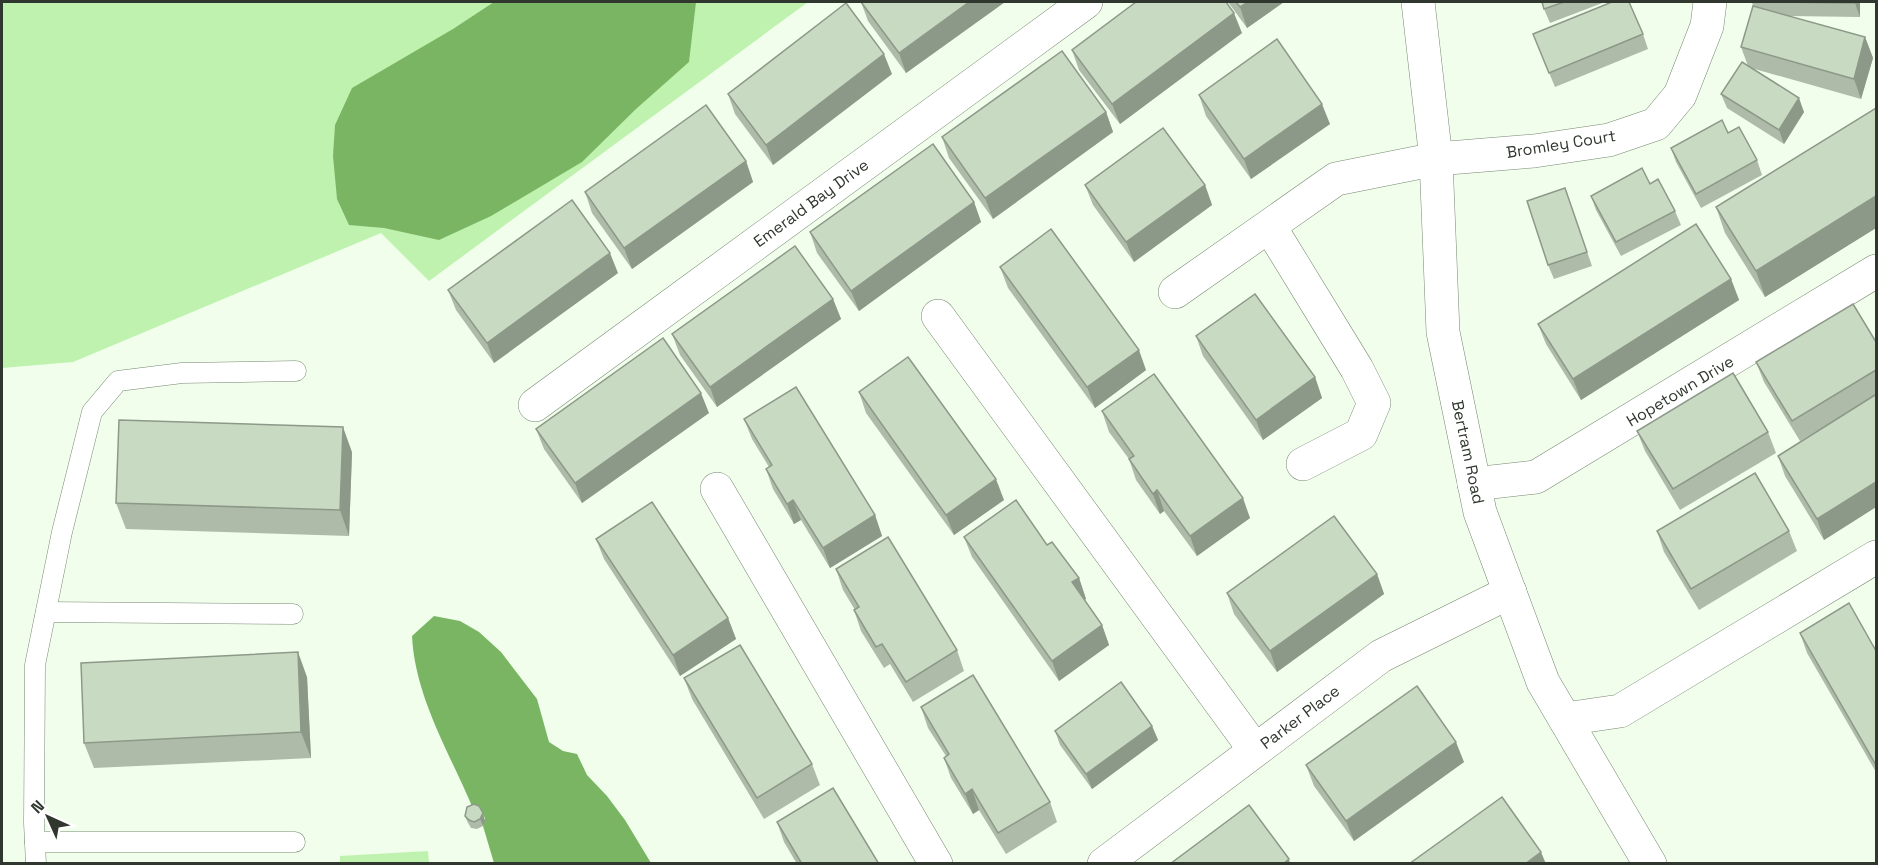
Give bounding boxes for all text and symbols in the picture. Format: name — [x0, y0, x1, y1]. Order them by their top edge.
street label: Bromley Court — [1505, 125, 1617, 163]
street label: Emerald Bay Drive — [749, 154, 873, 252]
street label: Hopetown Drive — [1622, 351, 1738, 431]
street label: Bertram Road — [1447, 398, 1489, 506]
street label: Parker Place — [1256, 680, 1344, 754]
north arrow — [18, 787, 78, 847]
text: N — [27, 796, 49, 818]

